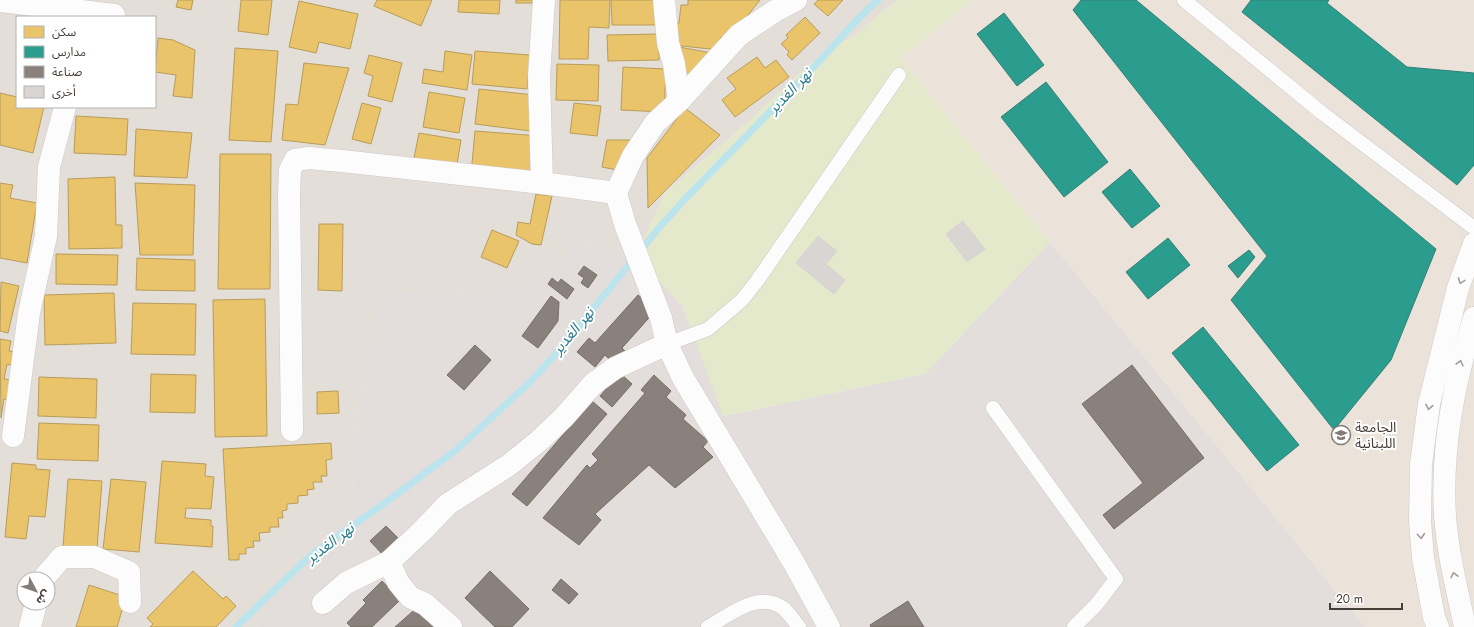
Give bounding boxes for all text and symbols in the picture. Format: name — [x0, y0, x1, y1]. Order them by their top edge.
legend — [16, 16, 156, 108]
text: سكن — [52, 23, 76, 41]
text: مدارس — [52, 43, 86, 61]
water label: نهر الغدير — [762, 62, 818, 119]
text: صناعة — [52, 63, 82, 81]
text: أخرى — [52, 83, 76, 101]
one-way arrow — [1457, 277, 1465, 284]
water label: نهر الغدير — [546, 301, 600, 360]
one-way arrow — [1456, 360, 1464, 366]
one-way arrow — [1425, 404, 1434, 410]
place label: الجامعة اللبنانية — [1355, 417, 1396, 453]
school or university icon: الجامعة اللبنانية — [1330, 424, 1352, 446]
water label: نهر الغدير — [300, 516, 360, 569]
one-way arrow — [1417, 533, 1426, 539]
north arrow — [16, 571, 56, 611]
one-way arrow — [1450, 572, 1458, 578]
scale bar — [1330, 585, 1402, 611]
text: ش — [33, 587, 55, 608]
text: 20 m — [1336, 590, 1363, 608]

